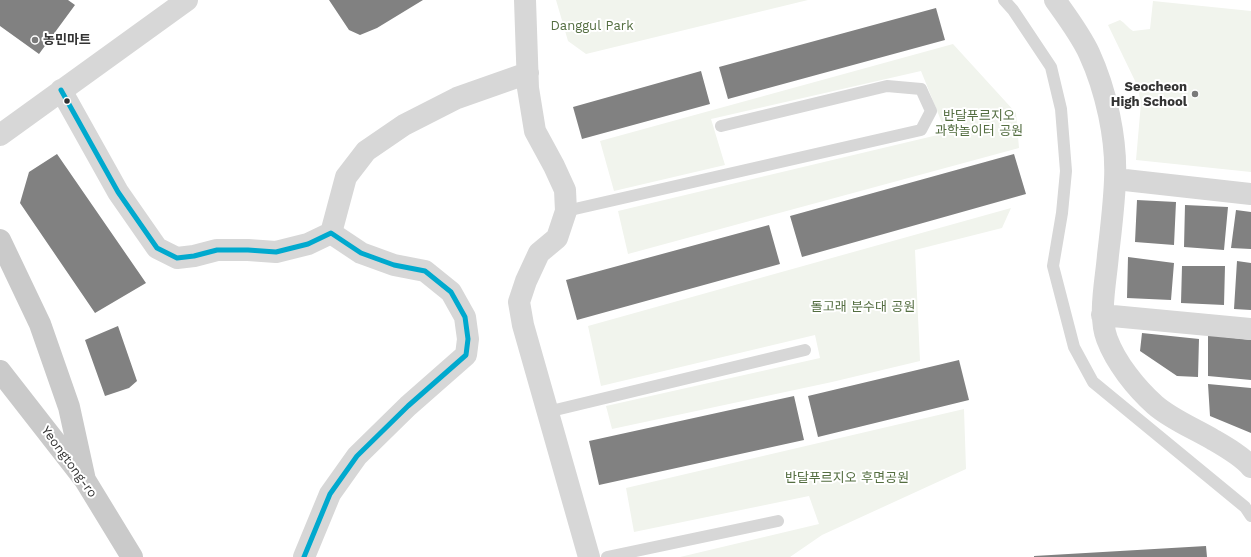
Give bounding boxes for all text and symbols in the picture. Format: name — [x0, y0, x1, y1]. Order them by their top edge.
park label: Danggul Park — [550, 18, 634, 34]
place label: 농민마트 — [43, 32, 91, 48]
marker: 농민마트 — [30, 35, 40, 45]
place label: Seocheon High School — [1111, 79, 1187, 110]
marker: Seocheon High School — [1190, 89, 1200, 99]
unlabelled marker — [62, 96, 72, 106]
park label: 반달푸르지오 과학놀이터 공원 — [935, 108, 1023, 139]
park label: 돌고래 분수대 공원 — [811, 299, 915, 315]
street label: Yeongtong-ro — [38, 423, 100, 501]
park label: 반달푸르지오 후면공원 — [785, 470, 909, 486]

